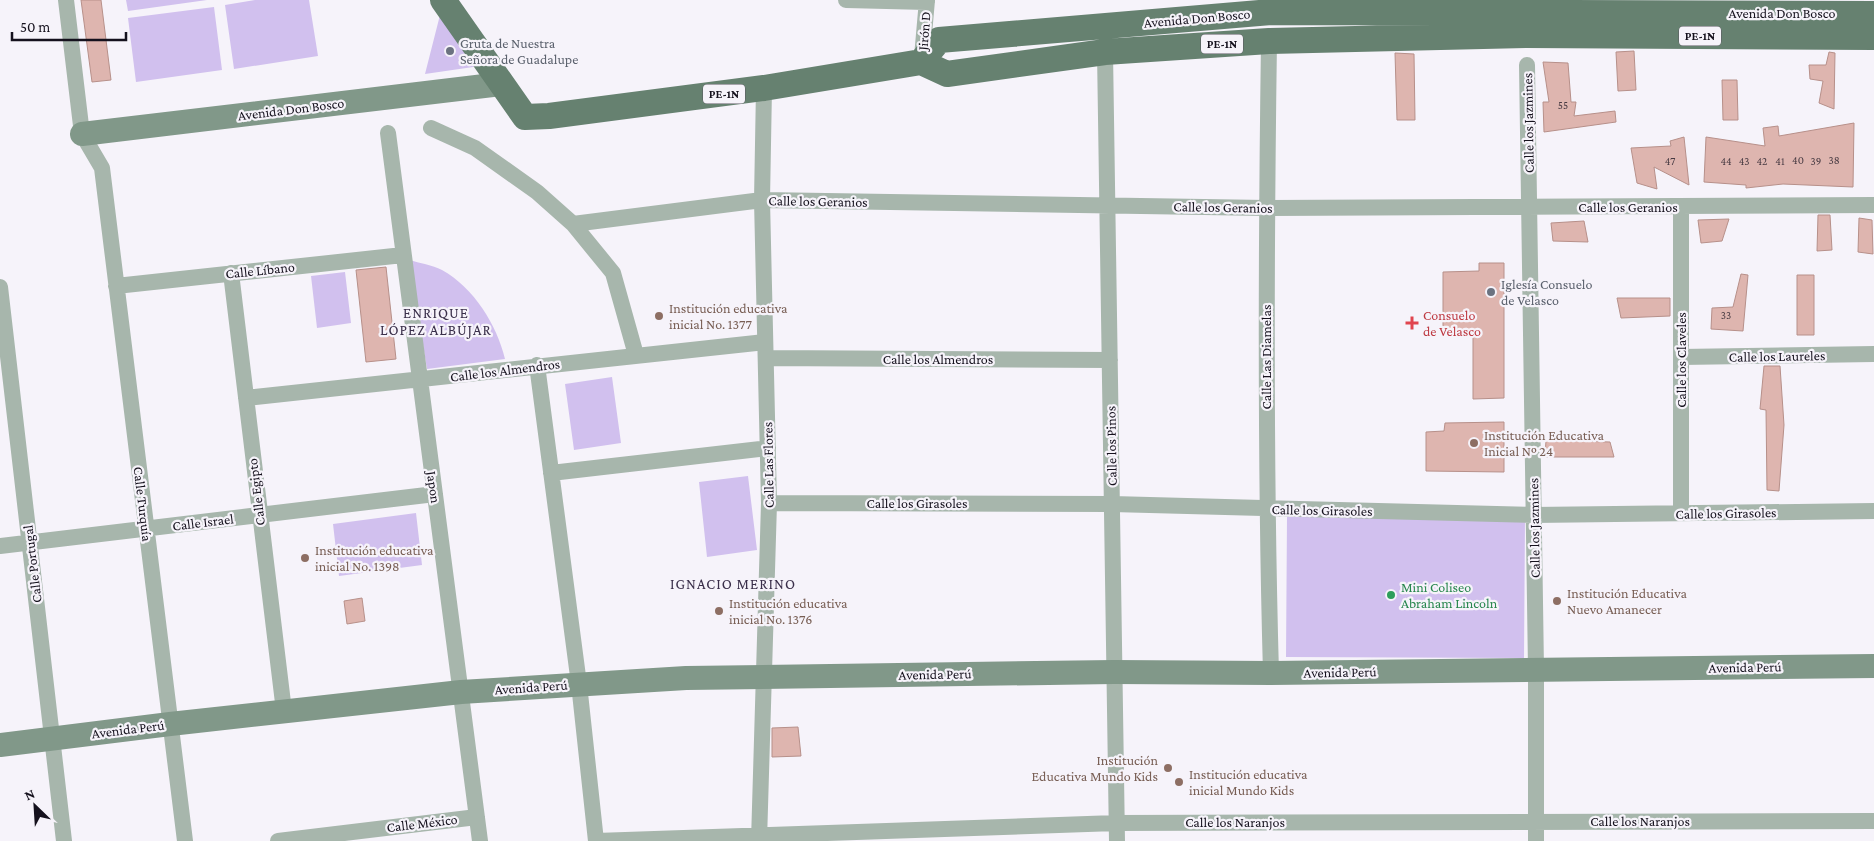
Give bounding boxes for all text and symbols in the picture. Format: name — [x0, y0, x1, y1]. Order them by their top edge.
street label: Avenida Don Bosco — [1143, 5, 1251, 31]
street label: Avenida Don Bosco — [1729, 5, 1836, 21]
scale bar — [12, 10, 126, 42]
street label: Jirón D — [914, 11, 934, 53]
text: 50 m — [20, 19, 50, 35]
road number: PE-1N — [1679, 27, 1721, 46]
road number: PE-1N — [1201, 34, 1243, 54]
place label: Gruta de Nuestra Señora de Guadalupe — [460, 35, 578, 67]
marker: Gruta de Nuestra Señora de Guadalupe — [444, 45, 456, 57]
street label: Calle los Jazmines — [1519, 73, 1537, 173]
road number: PE-1N — [703, 85, 745, 104]
street label: Avenida Don Bosco — [237, 95, 345, 123]
house number: 55 — [1558, 99, 1568, 111]
house number: 40 — [1792, 154, 1804, 166]
house number: 38 — [1828, 154, 1840, 166]
house number: 47 — [1665, 155, 1675, 167]
house number: 44 — [1720, 155, 1732, 167]
house number: 43 — [1739, 155, 1749, 167]
house number: 42 — [1757, 155, 1767, 167]
house number: 41 — [1775, 155, 1785, 167]
house number: 39 — [1811, 155, 1821, 167]
street label: Calle los Geranios — [768, 192, 868, 210]
street label: Calle los Geranios — [1173, 198, 1273, 216]
street label: Calle los Geranios — [1578, 199, 1678, 215]
street label: Calle Líbano — [225, 258, 295, 282]
place label: Iglesía Consuelo de Velasco — [1501, 276, 1593, 308]
marker: Iglesía Consuelo de Velasco — [1485, 286, 1497, 298]
place label: Institución educativa inicial No. 1377 — [669, 300, 788, 332]
district label: ENRIQUE LÓPEZ ALBÚJAR — [380, 305, 492, 339]
street label: Calle Las Diamelas — [1258, 305, 1274, 409]
place label: Consuelo de Velasco — [1423, 307, 1481, 339]
house number: 33 — [1721, 309, 1731, 321]
marker: Institución educativa inicial No. 1377 — [653, 310, 665, 322]
street label: Calle los Claveles — [1673, 312, 1689, 408]
marker: Consuelo de Velasco — [1405, 316, 1419, 330]
street label: Calle los Laureles — [1729, 347, 1825, 365]
street label: Calle los Almendros — [883, 351, 993, 367]
street label: Calle los Almendros — [449, 355, 561, 385]
street label: Calle los Pinos — [1102, 406, 1120, 486]
street label: Calle Las Flores — [759, 422, 777, 508]
place label: Institución Educativa Inicial Nº 24 — [1484, 427, 1605, 459]
marker: Institución Educativa Inicial Nº 24 — [1468, 437, 1480, 449]
street label: Calle Egipto — [244, 457, 268, 526]
street label: Calle Turquía — [130, 466, 156, 543]
street label: Japon — [424, 468, 444, 505]
street label: Calle los Jazmines — [1525, 478, 1543, 578]
street label: Calle los Girasoles — [866, 495, 968, 511]
street label: Calle los Girasoles — [1271, 501, 1373, 519]
street label: Calle los Girasoles — [1675, 504, 1777, 522]
street label: Calle Israel — [171, 510, 235, 534]
street label: Calle Portugal — [19, 524, 45, 604]
place label: Institución educativa inicial No. 1398 — [315, 542, 434, 574]
marker: Institución educativa inicial No. 1398 — [299, 552, 311, 564]
district label: IGNACIO MERINO — [670, 576, 796, 592]
place label: Mini Coliseo Abraham Lincoln — [1401, 579, 1498, 611]
place label: Institución Educativa Nuevo Amanecer — [1567, 585, 1688, 617]
marker: Mini Coliseo Abraham Lincoln — [1385, 589, 1397, 601]
place label: Institución educativa inicial No. 1376 — [729, 595, 848, 627]
marker: Institución Educativa Nuevo Amanecer — [1551, 595, 1563, 607]
marker: Institución educativa inicial No. 1376 — [713, 605, 725, 617]
street label: Avenida Perú — [1708, 658, 1782, 676]
street label: Avenida Perú — [1303, 663, 1377, 681]
street label: Avenida Perú — [898, 665, 972, 683]
street label: Avenida Perú — [494, 676, 569, 698]
street label: Avenida Perú — [91, 717, 166, 741]
place label: Institución Educativa Mundo Kids — [1031, 752, 1158, 784]
marker: Institución Educativa Mundo Kids — [1162, 762, 1174, 774]
place label: Institución educativa inicial Mundo Kids — [1189, 766, 1308, 798]
marker: Institución educativa inicial Mundo Kids — [1173, 776, 1185, 788]
north arrow — [10, 781, 60, 831]
text: N — [22, 785, 38, 803]
street label: Calle México — [386, 811, 458, 835]
street label: Calle los Naranjos — [1590, 813, 1690, 830]
street label: Calle los Naranjos — [1185, 814, 1285, 831]

